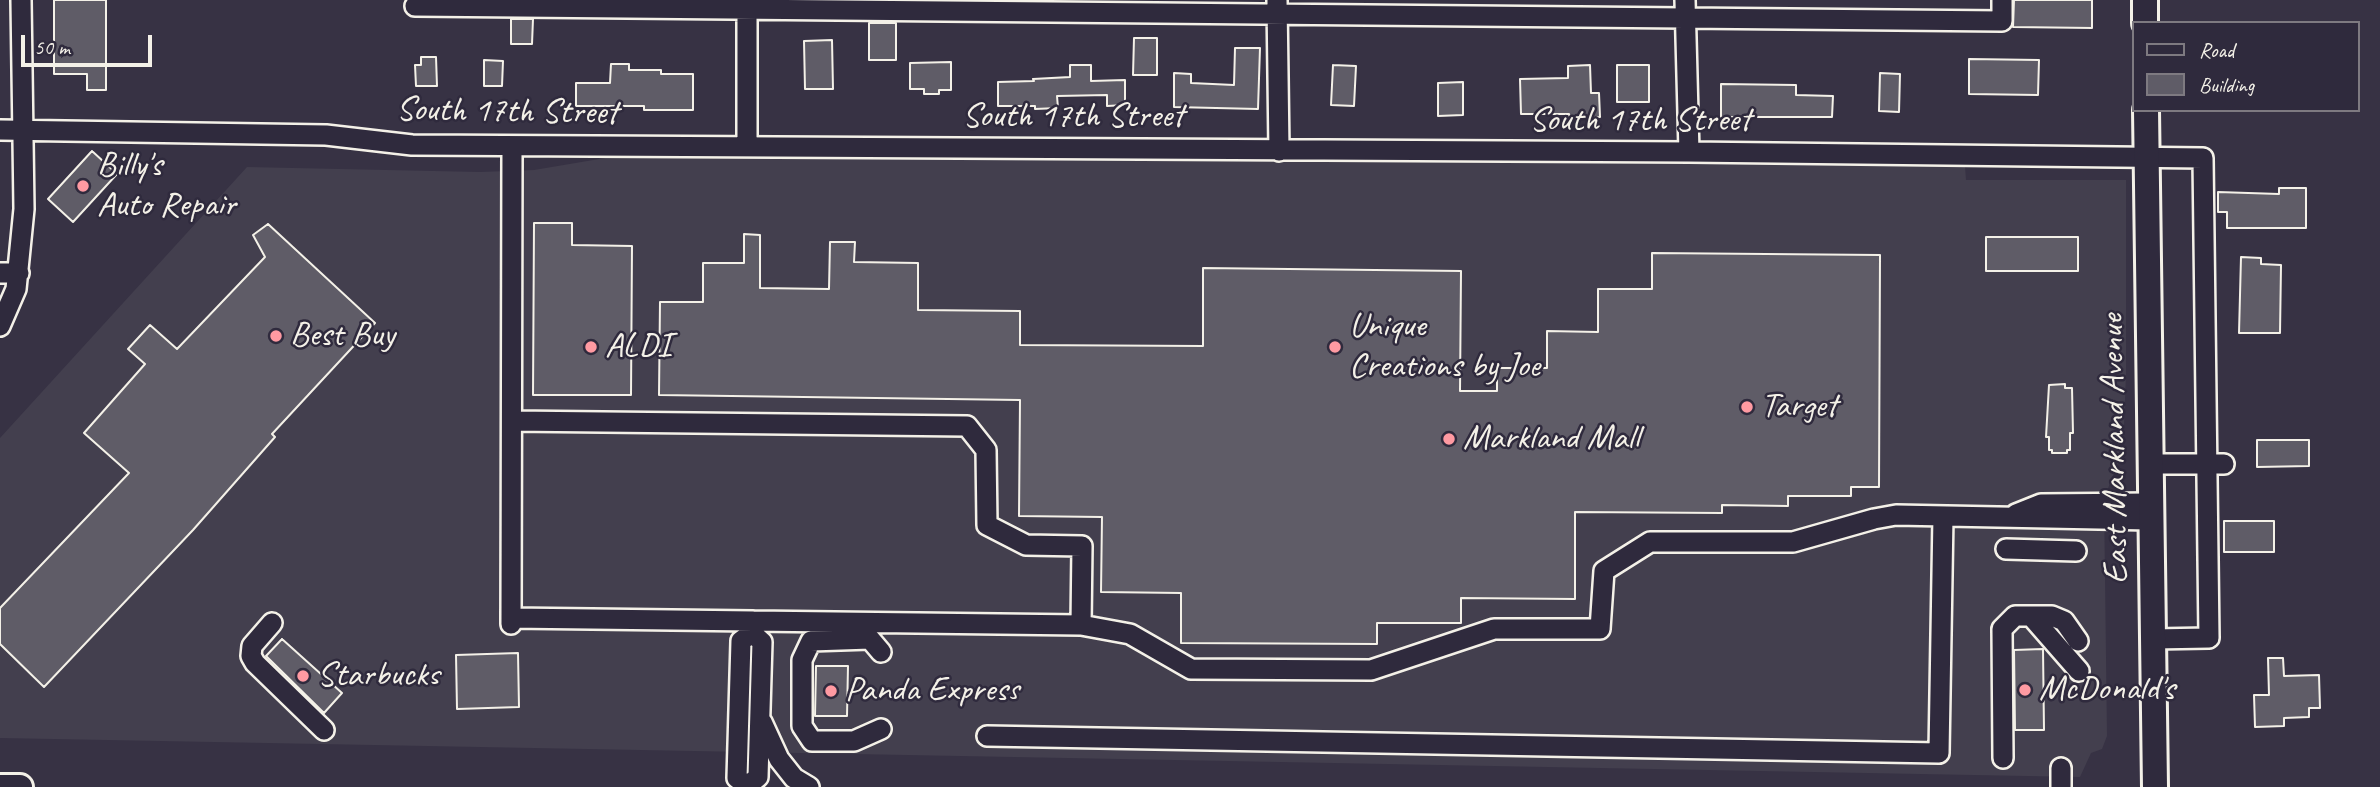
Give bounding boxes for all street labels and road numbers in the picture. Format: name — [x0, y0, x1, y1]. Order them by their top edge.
street label: South 17th Street — [396, 89, 618, 135]
street label: South 17th Street — [962, 96, 1184, 138]
street label: South 17th Street — [1529, 100, 1751, 142]
street label: East Markland Avenue — [2092, 314, 2138, 584]

